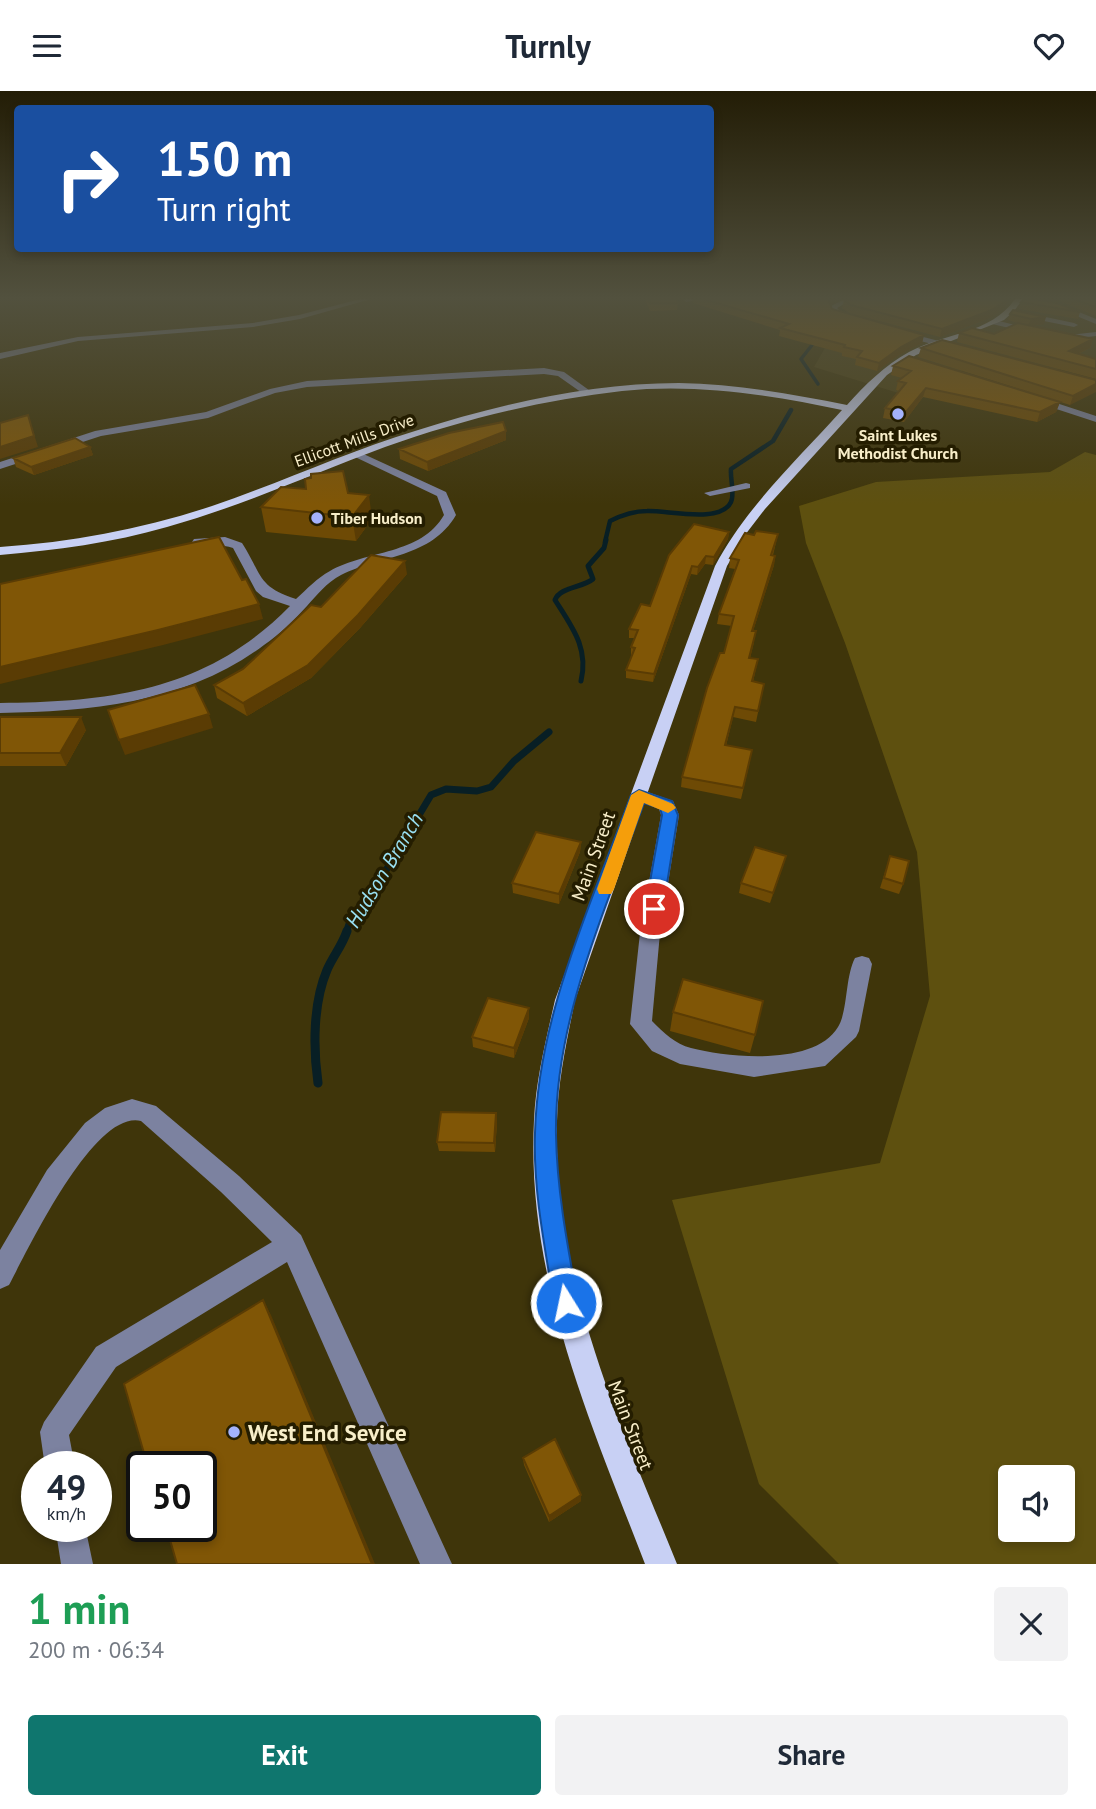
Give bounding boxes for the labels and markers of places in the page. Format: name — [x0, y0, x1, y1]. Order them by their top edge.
marker: Saint Lukes Methodist Church — [890, 406, 906, 422]
place label: Saint Lukes Methodist Church — [838, 425, 958, 463]
place label: Tiber Hudson — [331, 508, 422, 528]
marker: Tiber Hudson — [309, 510, 325, 526]
pin — [624, 879, 684, 939]
place label: West End Sevice — [248, 1418, 407, 1447]
marker: West End Sevice — [226, 1424, 242, 1440]

